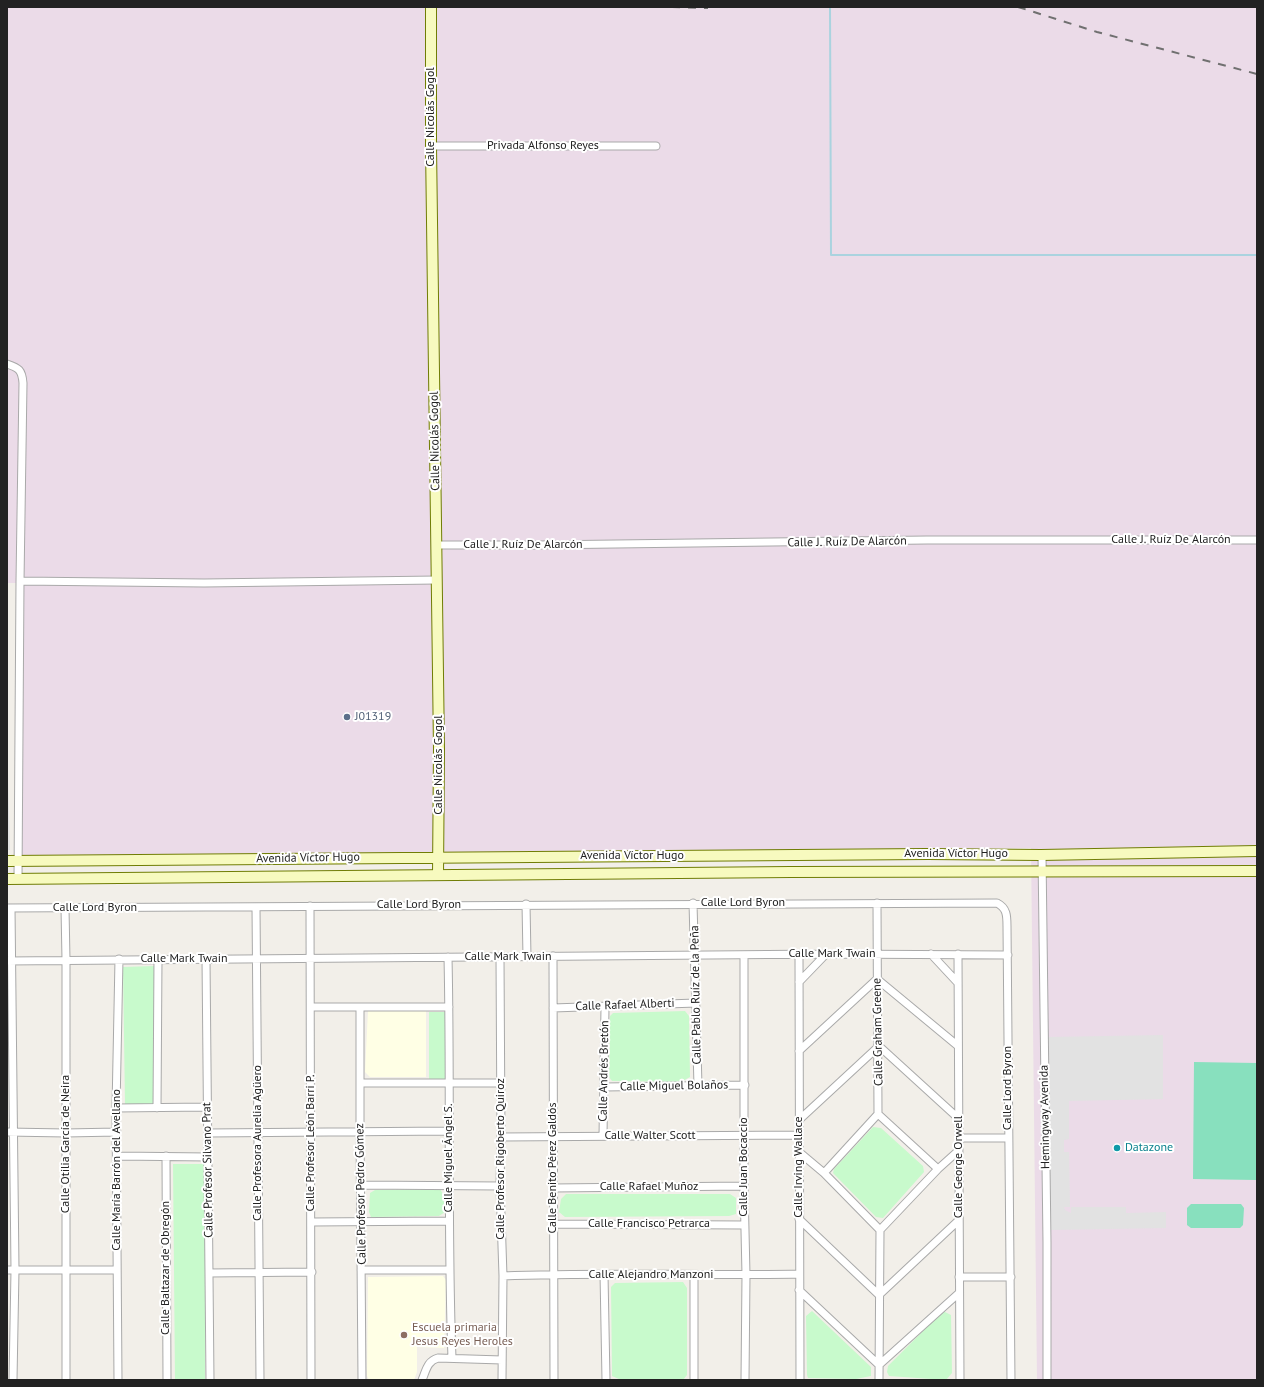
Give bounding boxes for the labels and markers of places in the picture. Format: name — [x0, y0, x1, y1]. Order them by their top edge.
place label: J01319 — [355, 710, 391, 724]
marker: J01319 — [342, 712, 352, 722]
place label: Datazone — [1125, 1141, 1173, 1155]
marker: Datazone — [1112, 1143, 1122, 1153]
place label: Escuela primaria Jesus Reyes Heroles — [412, 1321, 513, 1349]
marker: Escuela primaria Jesus Reyes Heroles — [399, 1330, 409, 1340]

